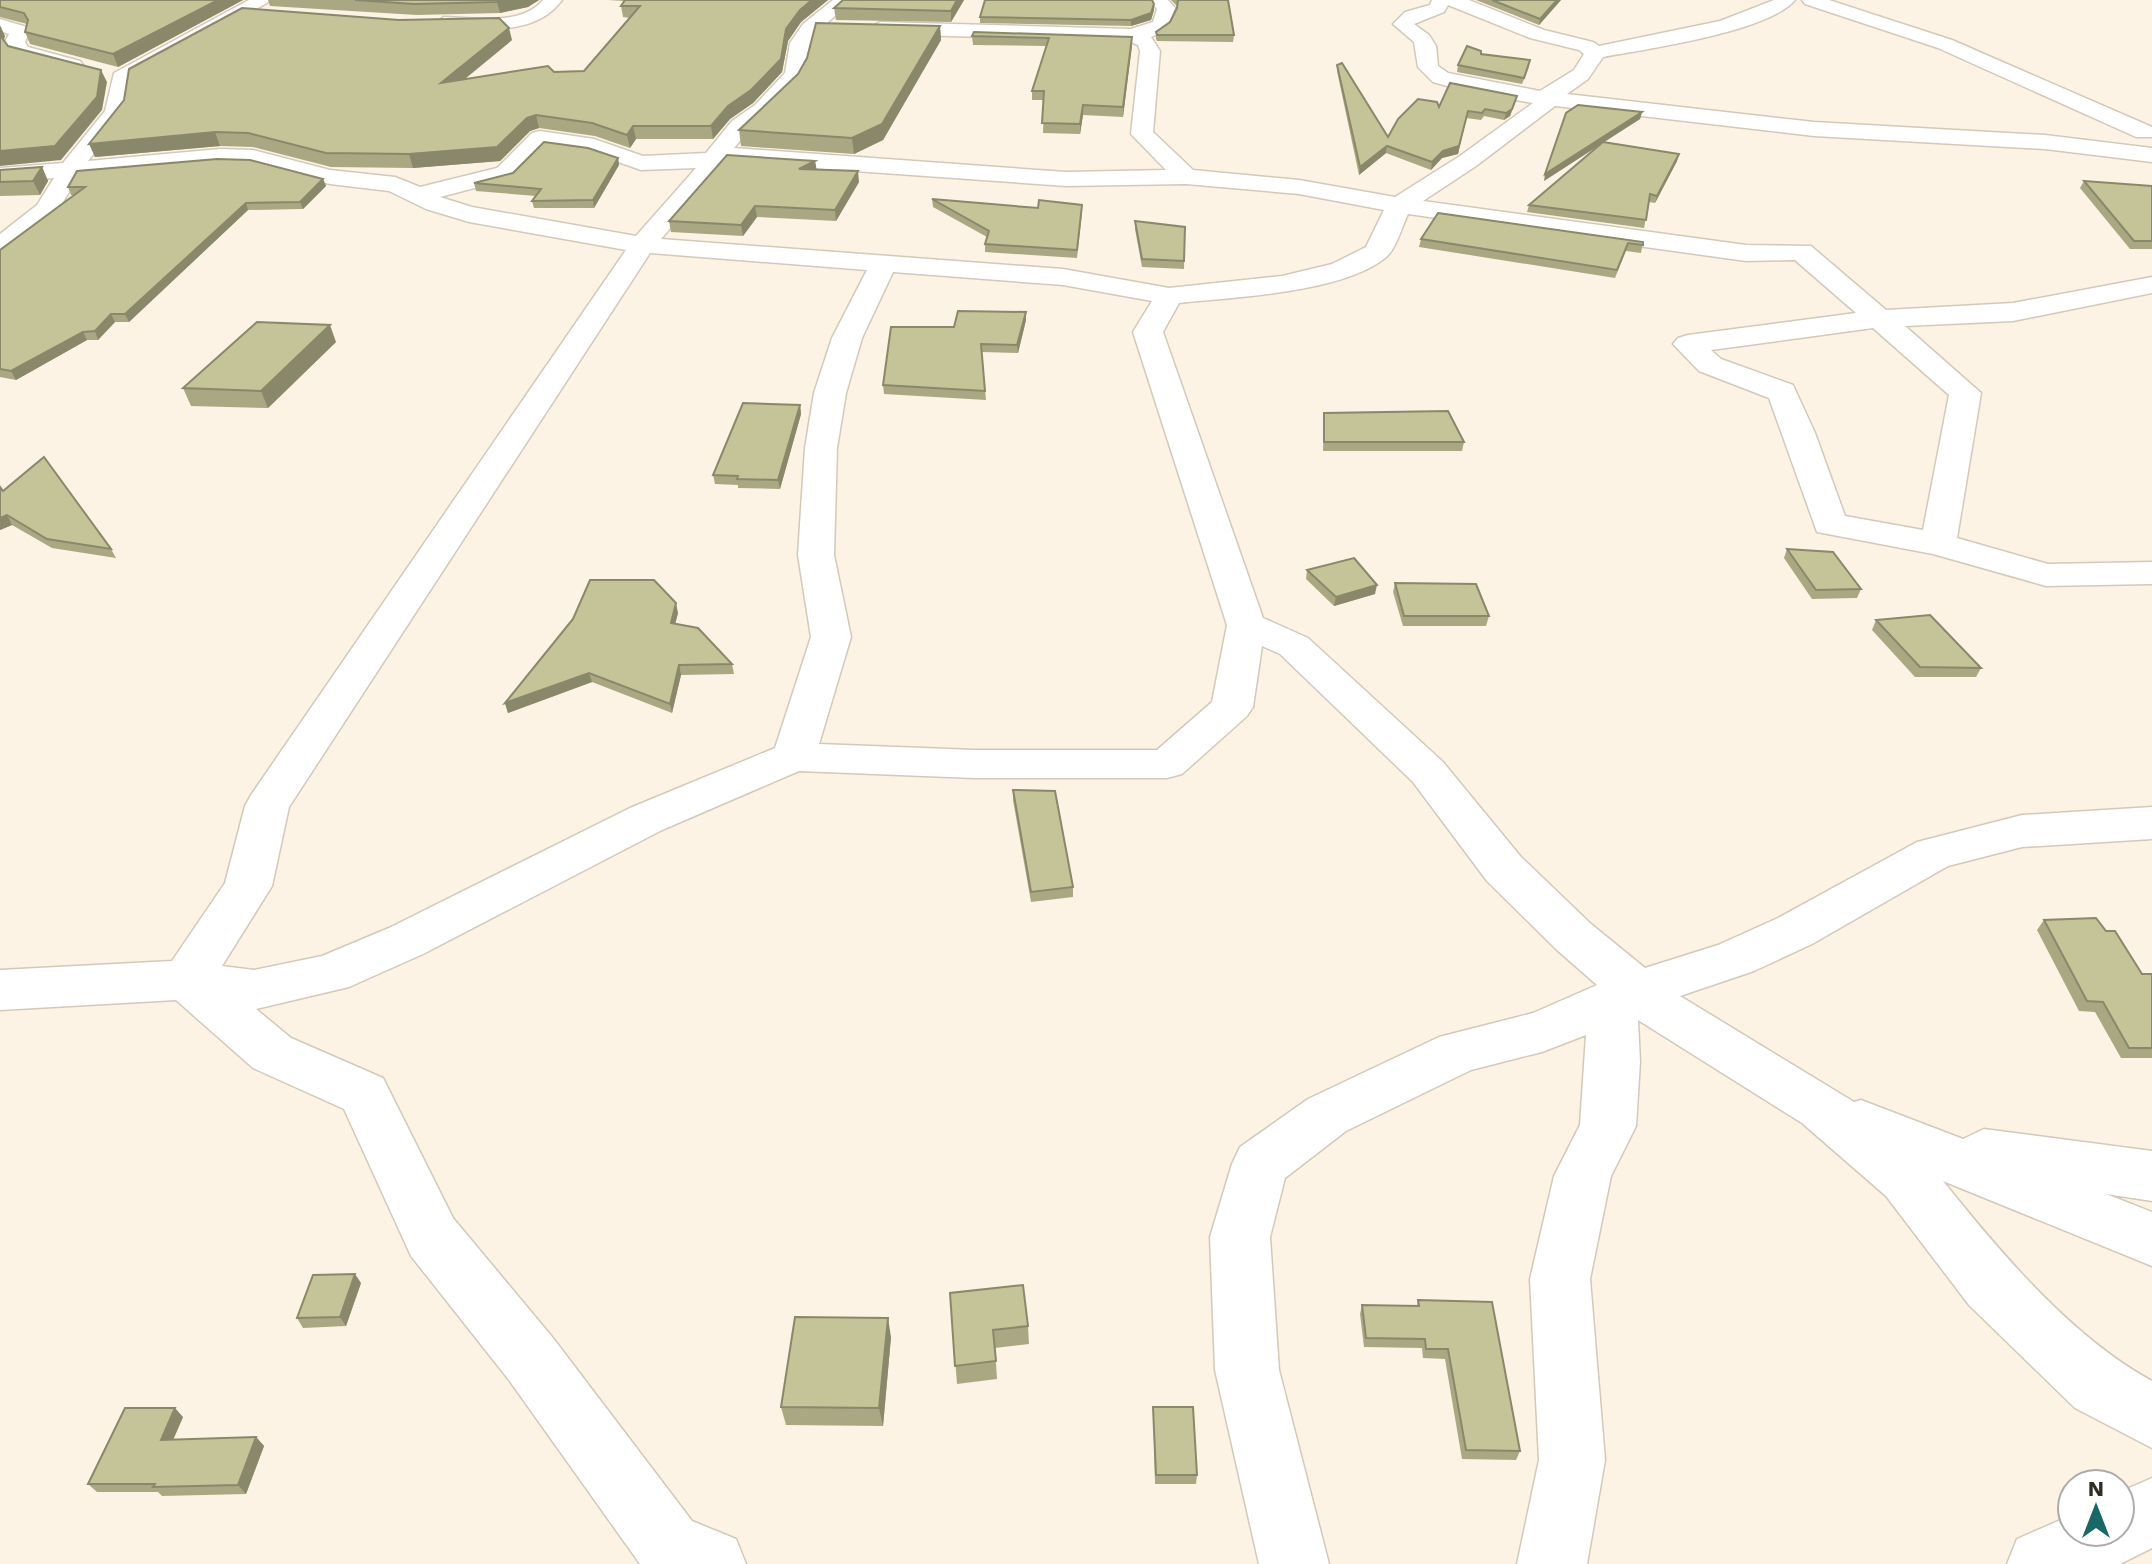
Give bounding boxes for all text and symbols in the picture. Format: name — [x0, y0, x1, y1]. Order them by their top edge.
north arrow — [2056, 1468, 2136, 1548]
text: N — [2088, 1476, 2104, 1501]

